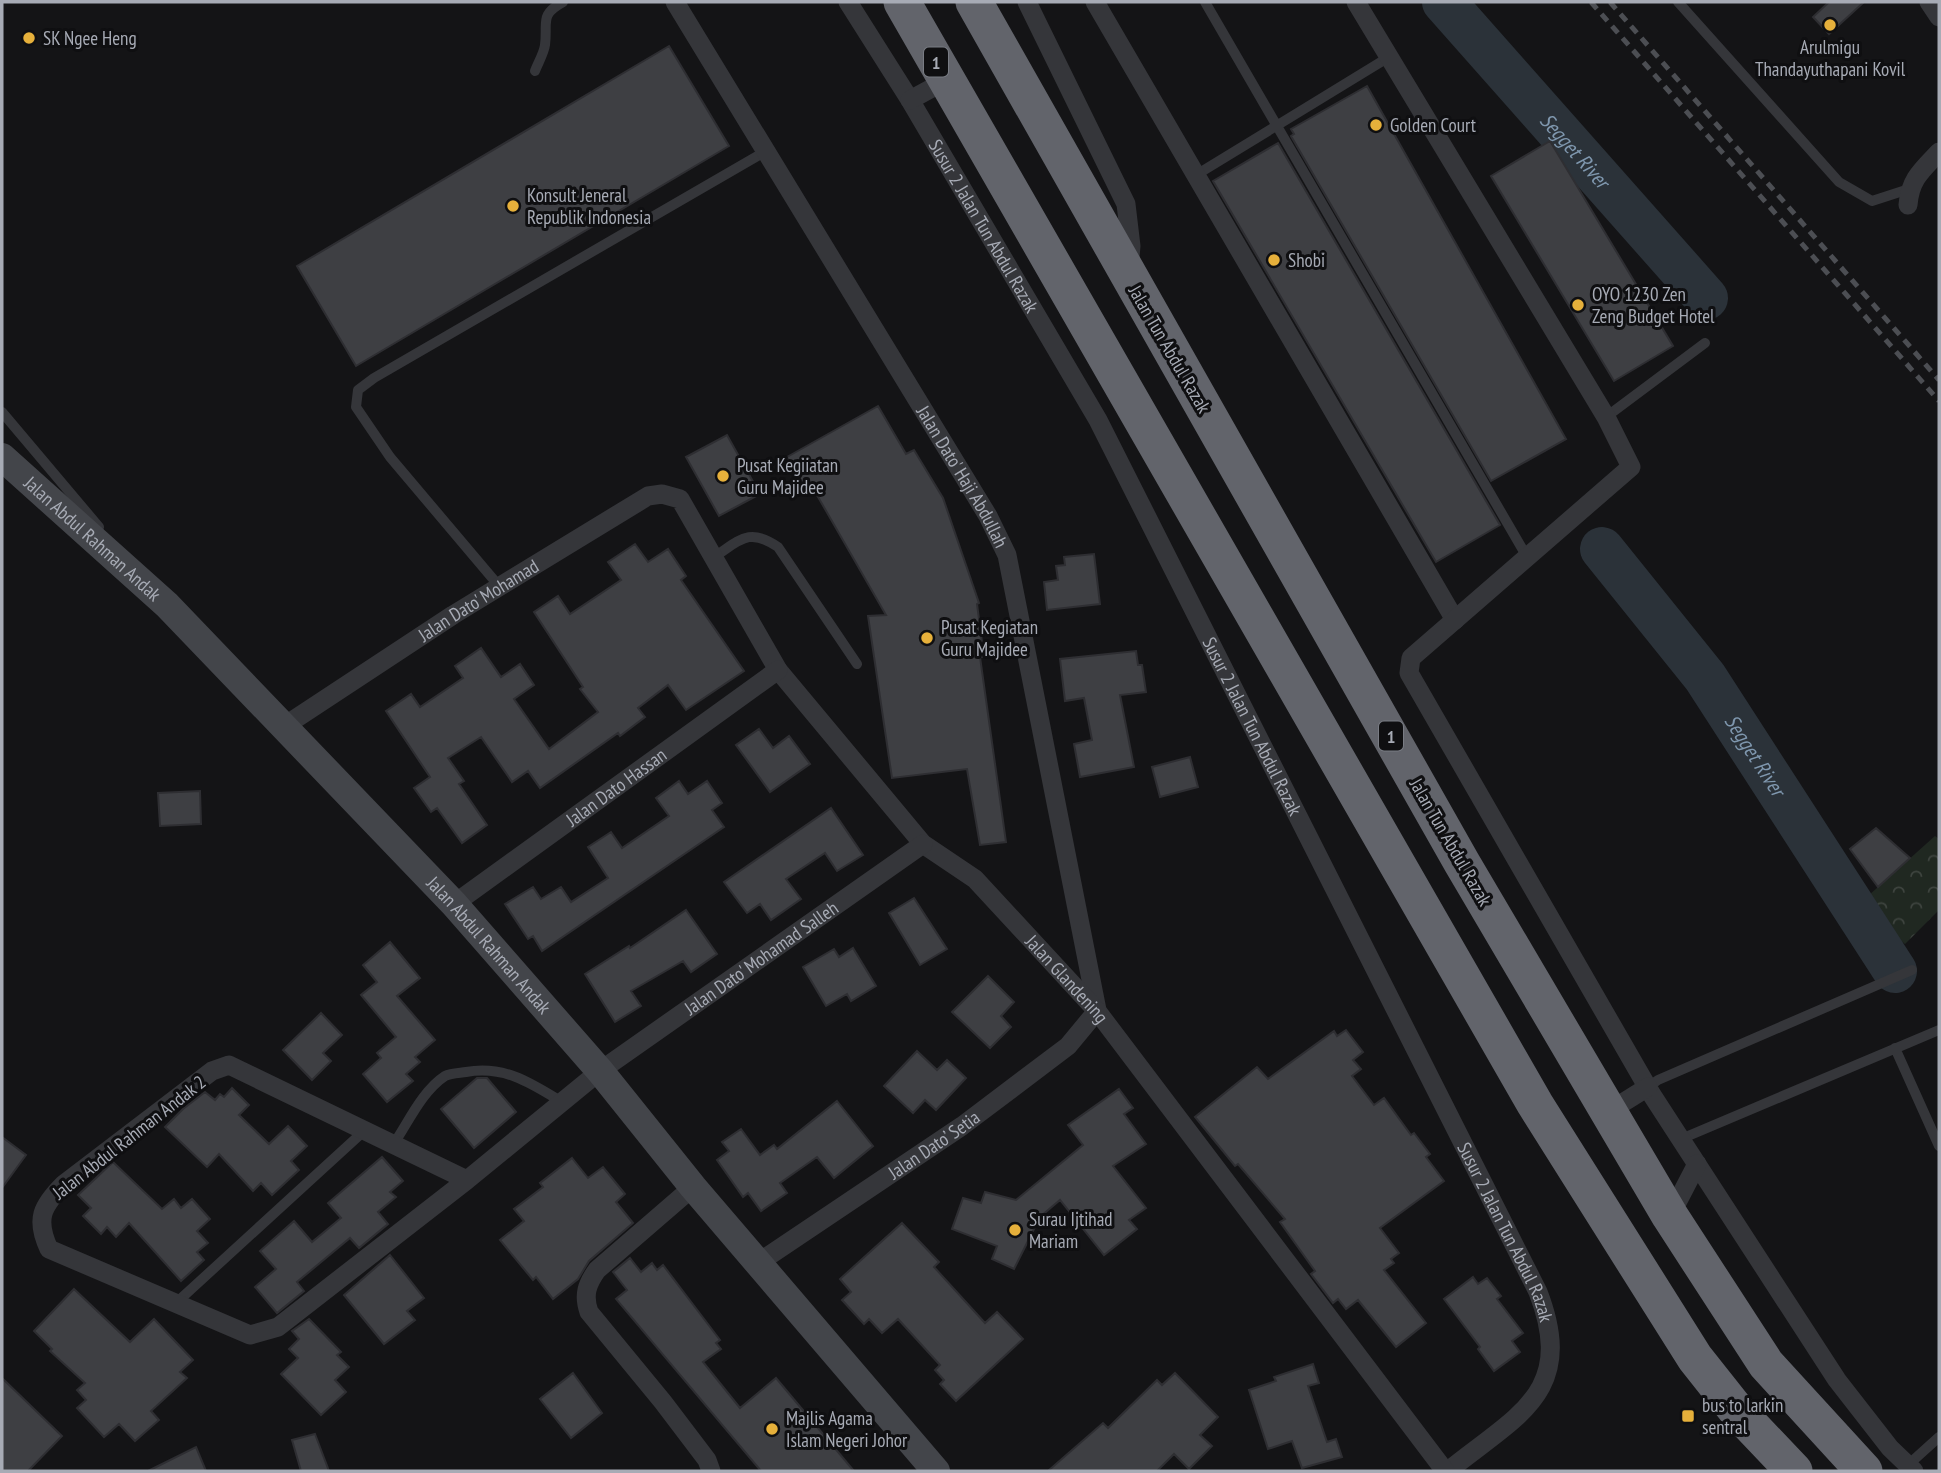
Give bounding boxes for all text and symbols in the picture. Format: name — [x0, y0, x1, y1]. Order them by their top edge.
marker: Arulmigu Thandayuthapani Kovil — [1822, 17, 1838, 33]
place label: SK Ngee Heng — [43, 26, 137, 50]
marker: SK Ngee Heng — [21, 30, 37, 46]
place label: Arulmigu Thandayuthapani Kovil — [1755, 35, 1906, 81]
road number: 1 — [924, 48, 948, 76]
water label: Segget River — [1535, 107, 1618, 196]
place label: Golden Court — [1390, 113, 1477, 137]
marker: Golden Court — [1368, 117, 1384, 133]
street label: Susur 2 Jalan Tun Abdul Razak — [924, 135, 1044, 317]
place label: Konsult Jeneral Republik Indonesia — [527, 183, 651, 229]
marker: Konsult Jeneral Republik Indonesia — [505, 198, 521, 214]
place label: Shobi — [1288, 248, 1325, 272]
marker: Shobi — [1266, 252, 1282, 268]
street label: Jalan Tun Abdul Razak — [1123, 280, 1217, 418]
place label: OYO 1230 Zen Zeng Budget Hotel — [1592, 282, 1715, 328]
marker: OYO 1230 Zen Zeng Budget Hotel — [1570, 297, 1586, 313]
street label: Jalan Dato' Haji Abdullah — [911, 400, 1014, 552]
place label: Pusat Kegiiatan Guru Majidee — [737, 453, 838, 499]
marker: Pusat Kegiiatan Guru Majidee — [715, 468, 731, 484]
street label: Jalan Abdul Rahman Andak — [19, 470, 167, 607]
street label: Jalan Dato' Mohamad — [413, 554, 543, 647]
place label: Pusat Kegiatan Guru Majidee — [941, 615, 1038, 661]
marker: Pusat Kegiatan Guru Majidee — [919, 630, 935, 646]
street label: Susur 2 Jalan Tun Abdul Razak — [1197, 633, 1308, 820]
water label: Segget River — [1719, 709, 1793, 803]
road number: 1 — [1379, 722, 1403, 750]
street label: Jalan Dato Hassan — [560, 743, 671, 832]
street label: Jalan Tun Abdul Razak — [1404, 773, 1498, 911]
street label: Jalan Abdul Rahman Andak — [421, 870, 557, 1019]
street label: Jalan Dato' Mohamad Salleh — [679, 896, 843, 1021]
street label: Jalan Glandening — [1020, 929, 1114, 1028]
street label: Jalan Abdul Rahman Andak 2 — [47, 1070, 210, 1205]
street label: Jalan Dato’ Setia — [883, 1105, 984, 1185]
street label: Susur 2 Jalan Tun Abdul Razak — [1452, 1138, 1559, 1325]
place label: Surau Ijtihad Mariam — [1029, 1207, 1113, 1253]
marker: Surau Ijtihad Mariam — [1007, 1222, 1023, 1238]
place label: bus to larkin sentral — [1702, 1393, 1783, 1439]
place label: Majlis Agama Islam Negeri Johor — [786, 1406, 908, 1452]
marker: bus to larkin sentral — [1680, 1408, 1696, 1424]
marker: Majlis Agama Islam Negeri Johor — [764, 1421, 780, 1437]

